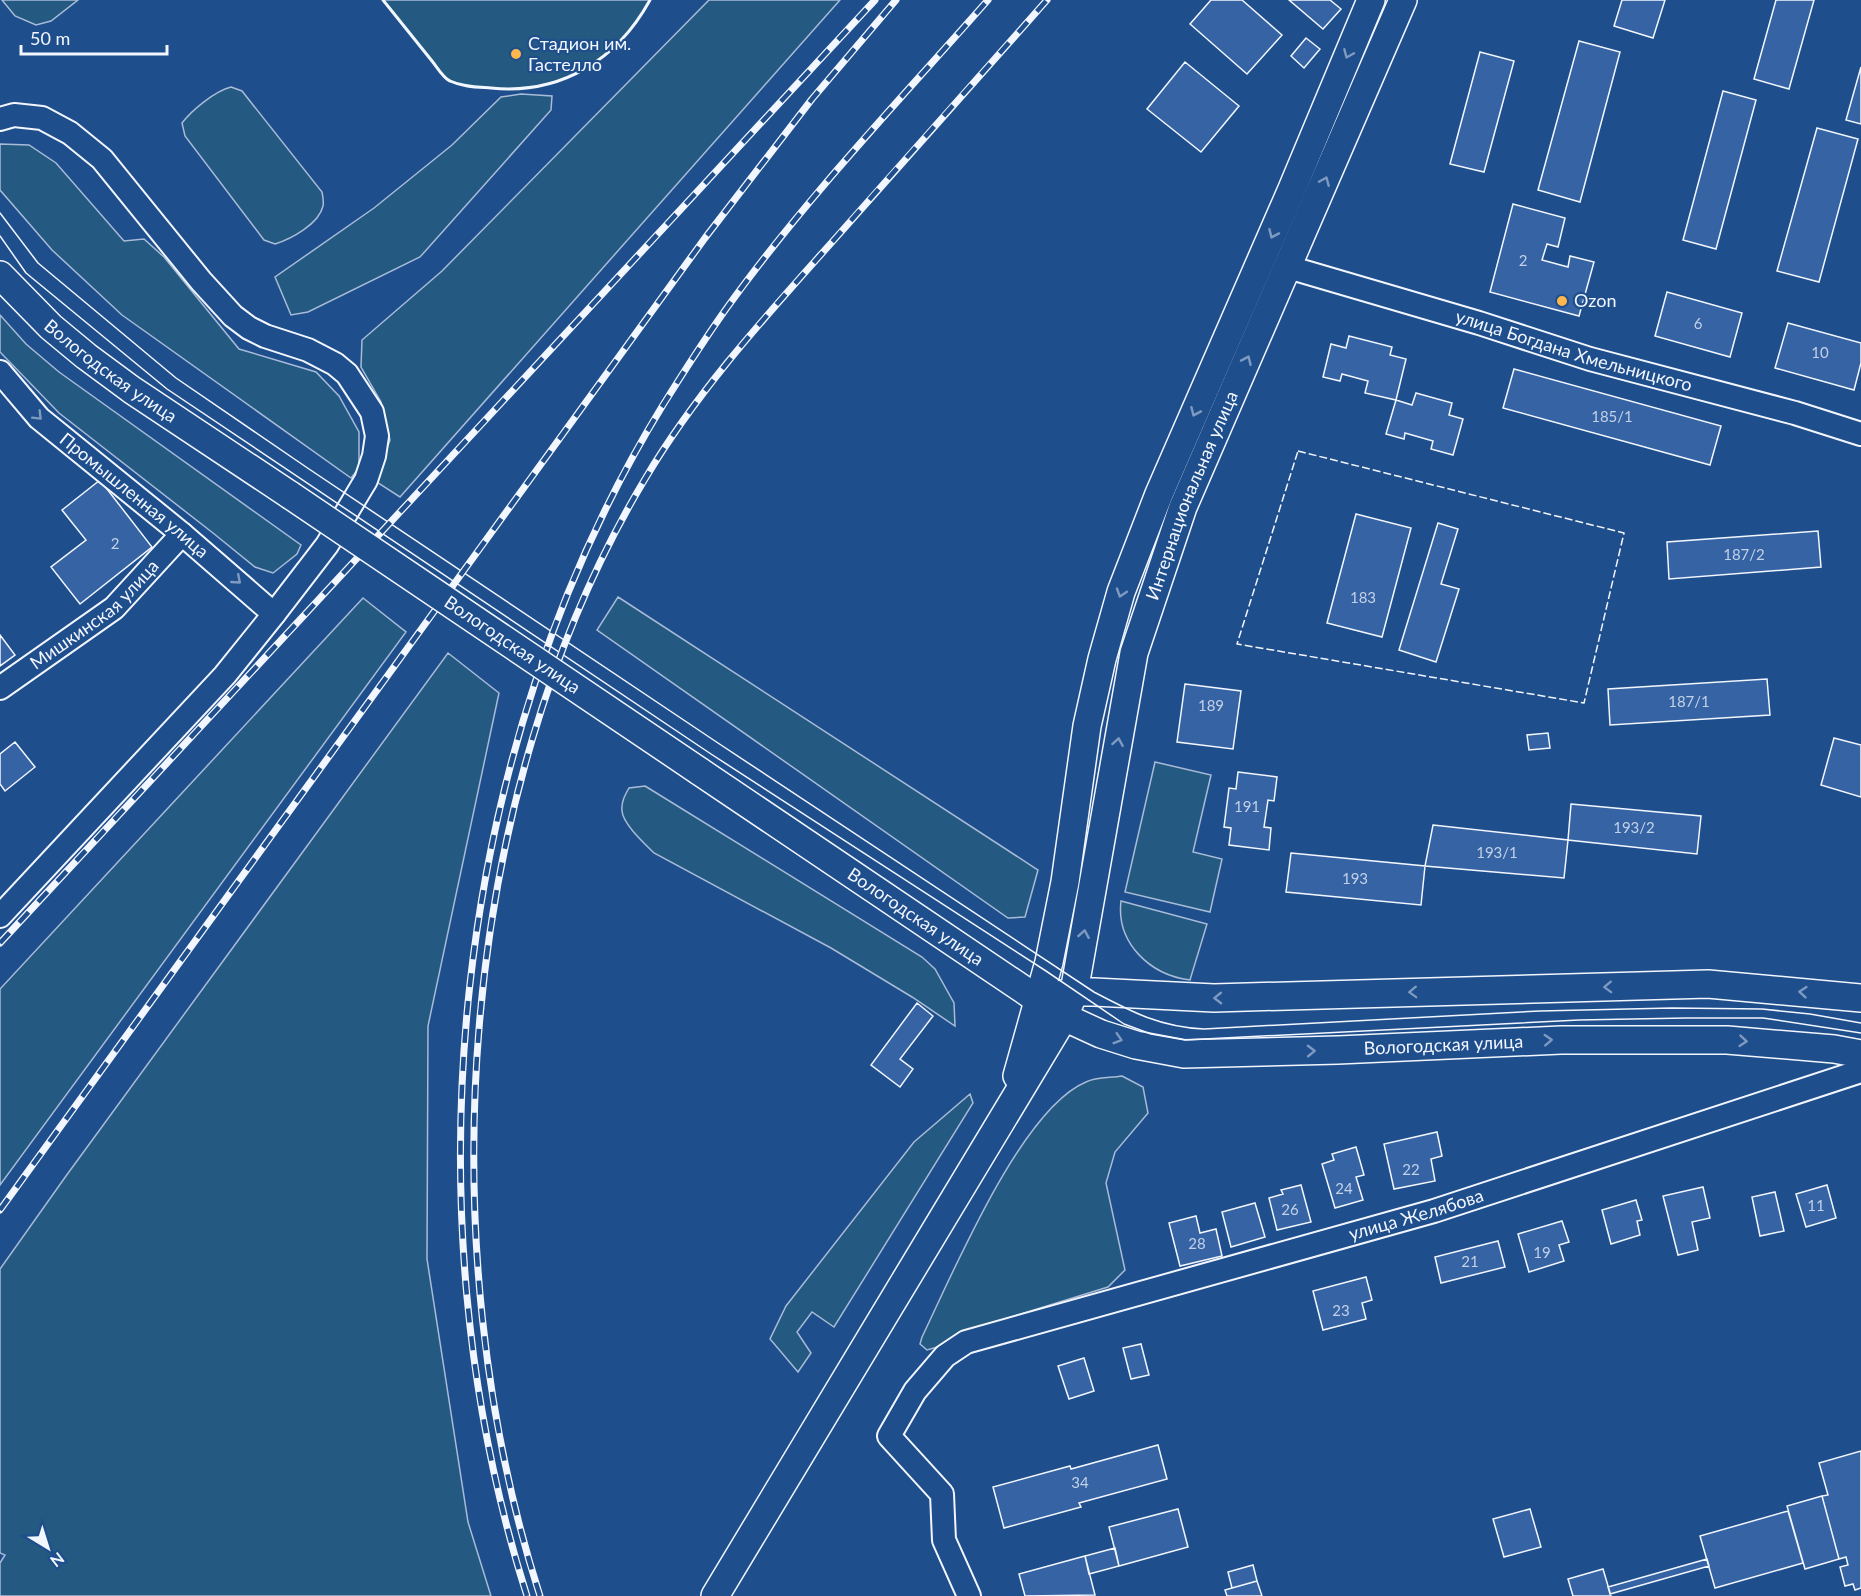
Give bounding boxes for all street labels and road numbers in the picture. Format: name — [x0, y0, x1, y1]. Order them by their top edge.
street label: улица Богдана Хмельницкого — [1453, 305, 1695, 395]
street label: Вологодская улица — [40, 314, 181, 427]
street label: Интернациональная улица — [1141, 387, 1242, 603]
street label: Промышленная улица — [56, 427, 214, 562]
street label: Мишкинская улица — [25, 555, 163, 674]
street label: Вологодская улица — [440, 590, 585, 698]
street label: Вологодская улица — [844, 862, 988, 970]
street label: Вологодская улица — [1363, 1030, 1524, 1059]
street label: улица Желябова — [1346, 1184, 1486, 1244]

